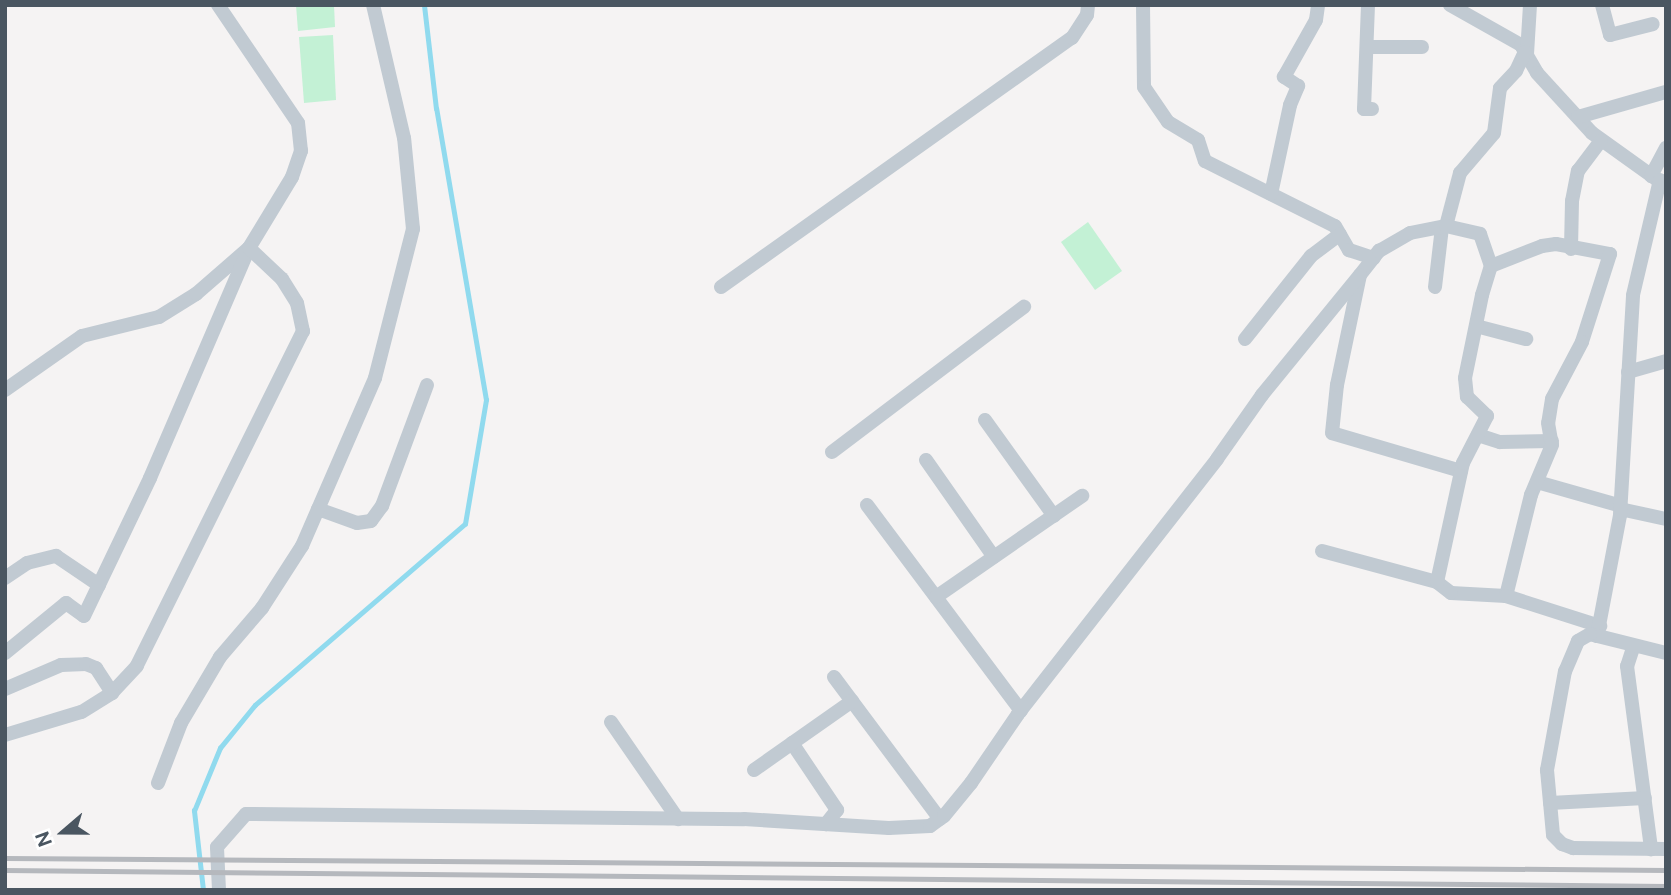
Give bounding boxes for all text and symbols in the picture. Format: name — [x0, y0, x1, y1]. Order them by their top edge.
north arrow — [28, 797, 98, 867]
text: N — [30, 828, 56, 850]

